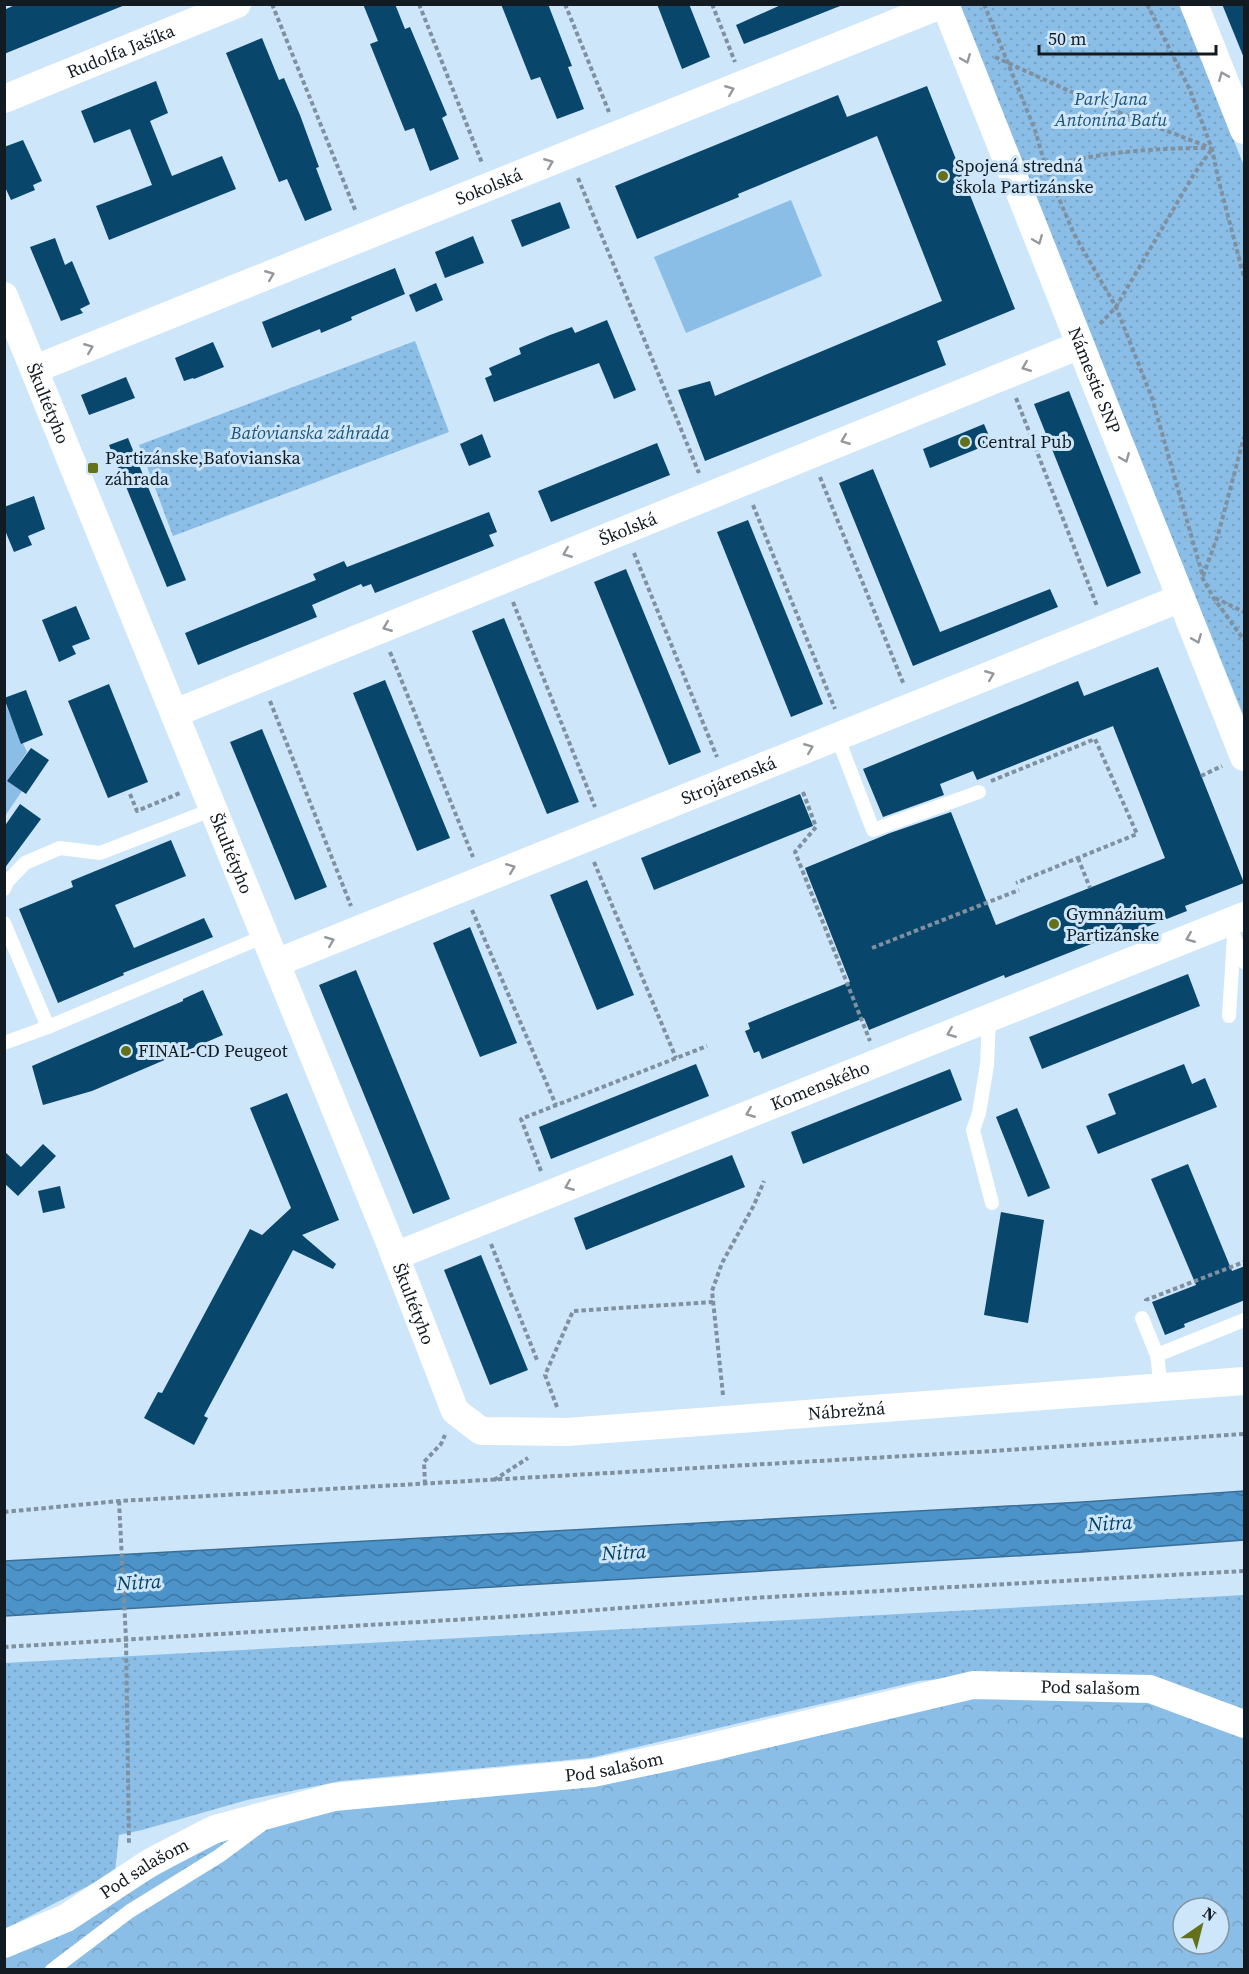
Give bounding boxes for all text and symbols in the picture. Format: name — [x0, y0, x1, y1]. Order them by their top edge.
street label: Rudolfa Jašíka — [63, 17, 179, 84]
scale bar — [1039, 18, 1216, 56]
text: 50 m — [1048, 26, 1086, 51]
one-way arrow — [959, 53, 971, 64]
one-way arrow — [1218, 71, 1230, 82]
one-way arrow — [723, 85, 734, 97]
park label: Park Jana Antonína Baťu — [1054, 86, 1168, 132]
place label: Spojená stredná škola Partizánske — [955, 153, 1094, 199]
one-way arrow — [542, 158, 553, 170]
street label: Sokolská — [451, 161, 527, 211]
marker: Spojená stredná škola Partizánske — [936, 169, 950, 183]
one-way arrow — [1031, 234, 1043, 245]
one-way arrow — [264, 270, 275, 282]
street label: Námestie SNP — [1063, 323, 1127, 438]
one-way arrow — [84, 342, 94, 355]
street label: Škultétyho — [21, 359, 76, 448]
one-way arrow — [1021, 360, 1032, 372]
park label: Baťovianska záhrada — [229, 420, 390, 445]
place label: Central Pub — [977, 429, 1072, 454]
one-way arrow — [841, 433, 852, 445]
marker: Central Pub — [958, 435, 972, 449]
place label: Partizánske,Baťovianska záhrada — [105, 445, 301, 491]
one-way arrow — [1118, 452, 1130, 463]
marker: Partizánske,Baťovianska záhrada — [86, 461, 100, 475]
street label: Školská — [595, 505, 661, 551]
one-way arrow — [563, 546, 573, 559]
one-way arrow — [382, 620, 393, 632]
one-way arrow — [1190, 633, 1203, 644]
one-way arrow — [984, 670, 995, 682]
one-way arrow — [803, 743, 814, 755]
street label: Strojárenská — [677, 749, 780, 810]
street label: Škultétyho — [204, 809, 259, 898]
one-way arrow — [505, 863, 516, 875]
place label: Gymnázium Partizánske — [1066, 901, 1164, 947]
marker: Gymnázium Partizánske — [1047, 917, 1061, 931]
one-way arrow — [1186, 930, 1196, 943]
one-way arrow — [324, 936, 335, 948]
one-way arrow — [946, 1026, 957, 1038]
place label: FINAL-CD Peugeot — [138, 1038, 288, 1063]
marker: FINAL-CD Peugeot — [119, 1044, 133, 1058]
street label: Komenského — [767, 1054, 873, 1116]
one-way arrow — [745, 1106, 756, 1119]
one-way arrow — [564, 1179, 575, 1191]
street label: Škultétyho — [387, 1259, 441, 1348]
street label: Nábrežná — [807, 1395, 887, 1426]
water label: Nitra — [1086, 1508, 1134, 1538]
water label: Nitra — [600, 1537, 648, 1567]
water label: Nitra — [115, 1567, 163, 1597]
street label: Pod salašom — [1040, 1674, 1141, 1701]
street label: Pod salašom — [564, 1745, 665, 1788]
street label: Pod salašom — [95, 1832, 193, 1904]
north arrow — [1171, 1896, 1231, 1956]
text: N — [1199, 1901, 1221, 1926]

